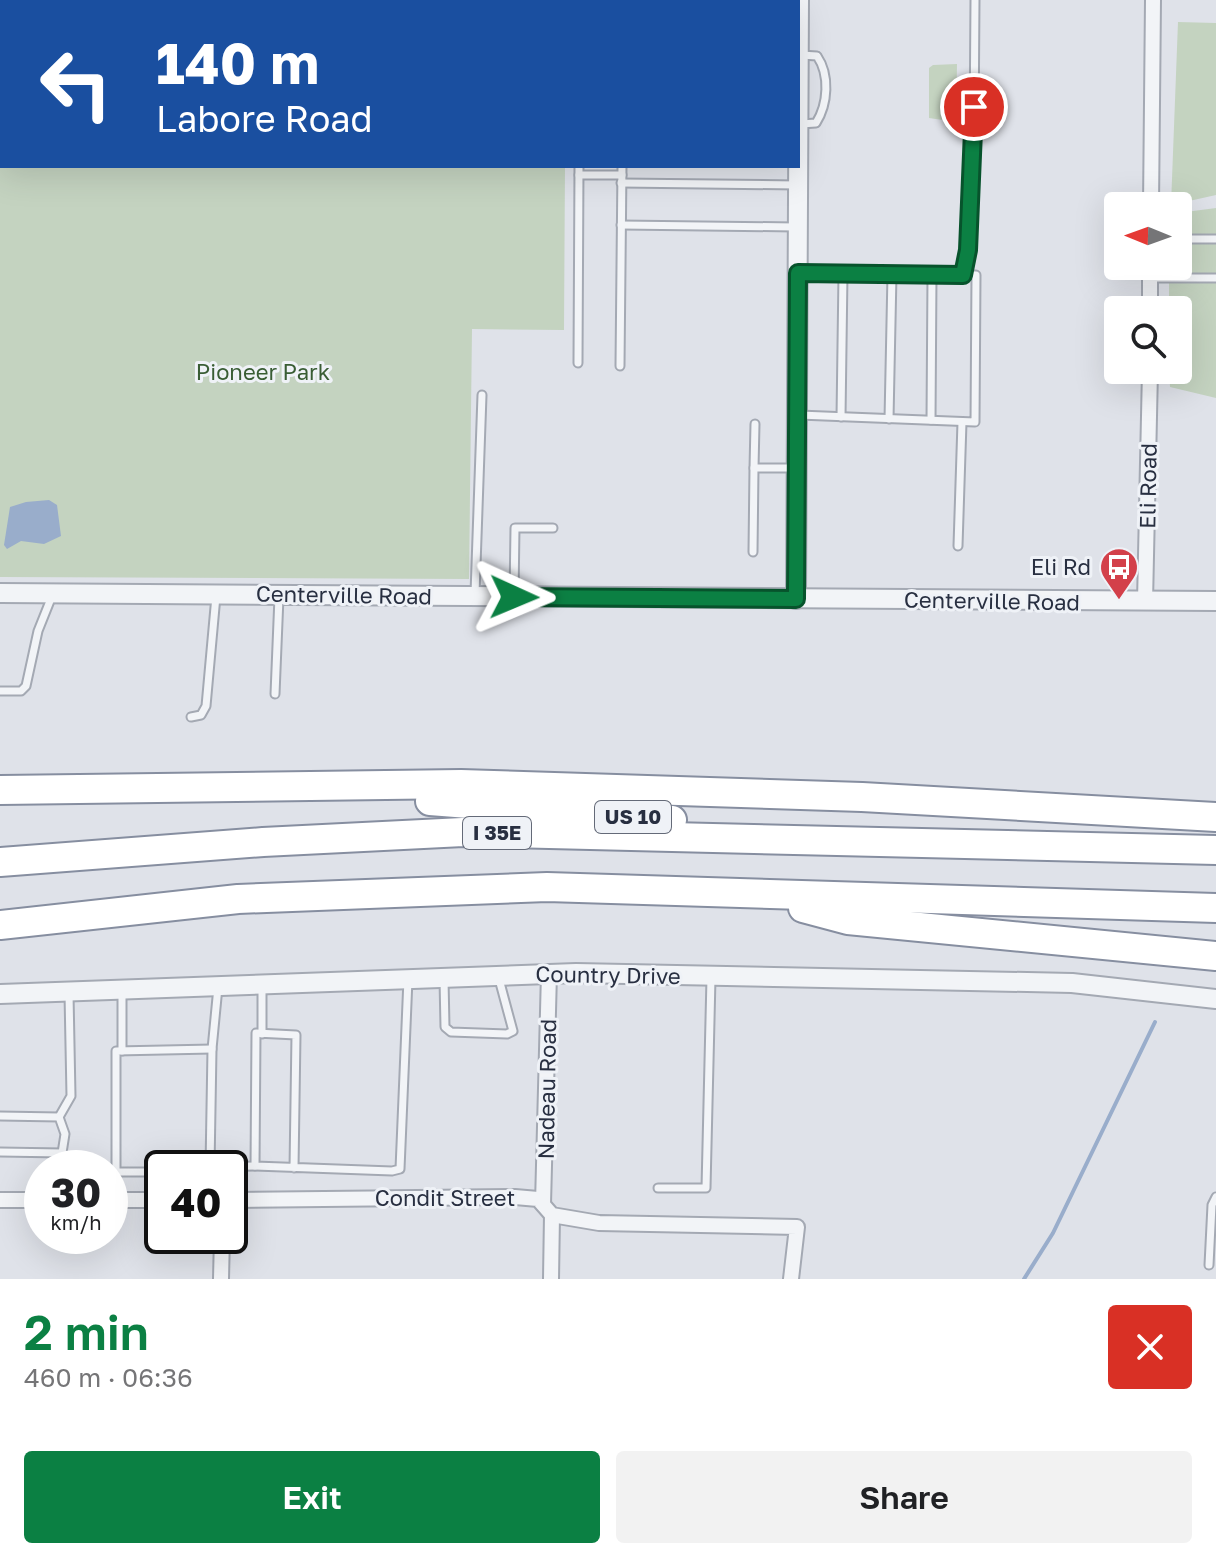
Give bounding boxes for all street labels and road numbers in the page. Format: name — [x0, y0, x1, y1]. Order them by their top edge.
street label: Eli Road — [1133, 443, 1162, 529]
street label: Centerville Road — [256, 579, 432, 610]
street label: Centerville Road — [904, 585, 1080, 616]
road number: US 10 — [595, 801, 671, 833]
road number: I 35E — [463, 817, 531, 849]
street label: Country Drive — [535, 960, 681, 989]
street label: Nadeau Road — [532, 1018, 561, 1160]
street label: Condit Street — [375, 1184, 515, 1211]

